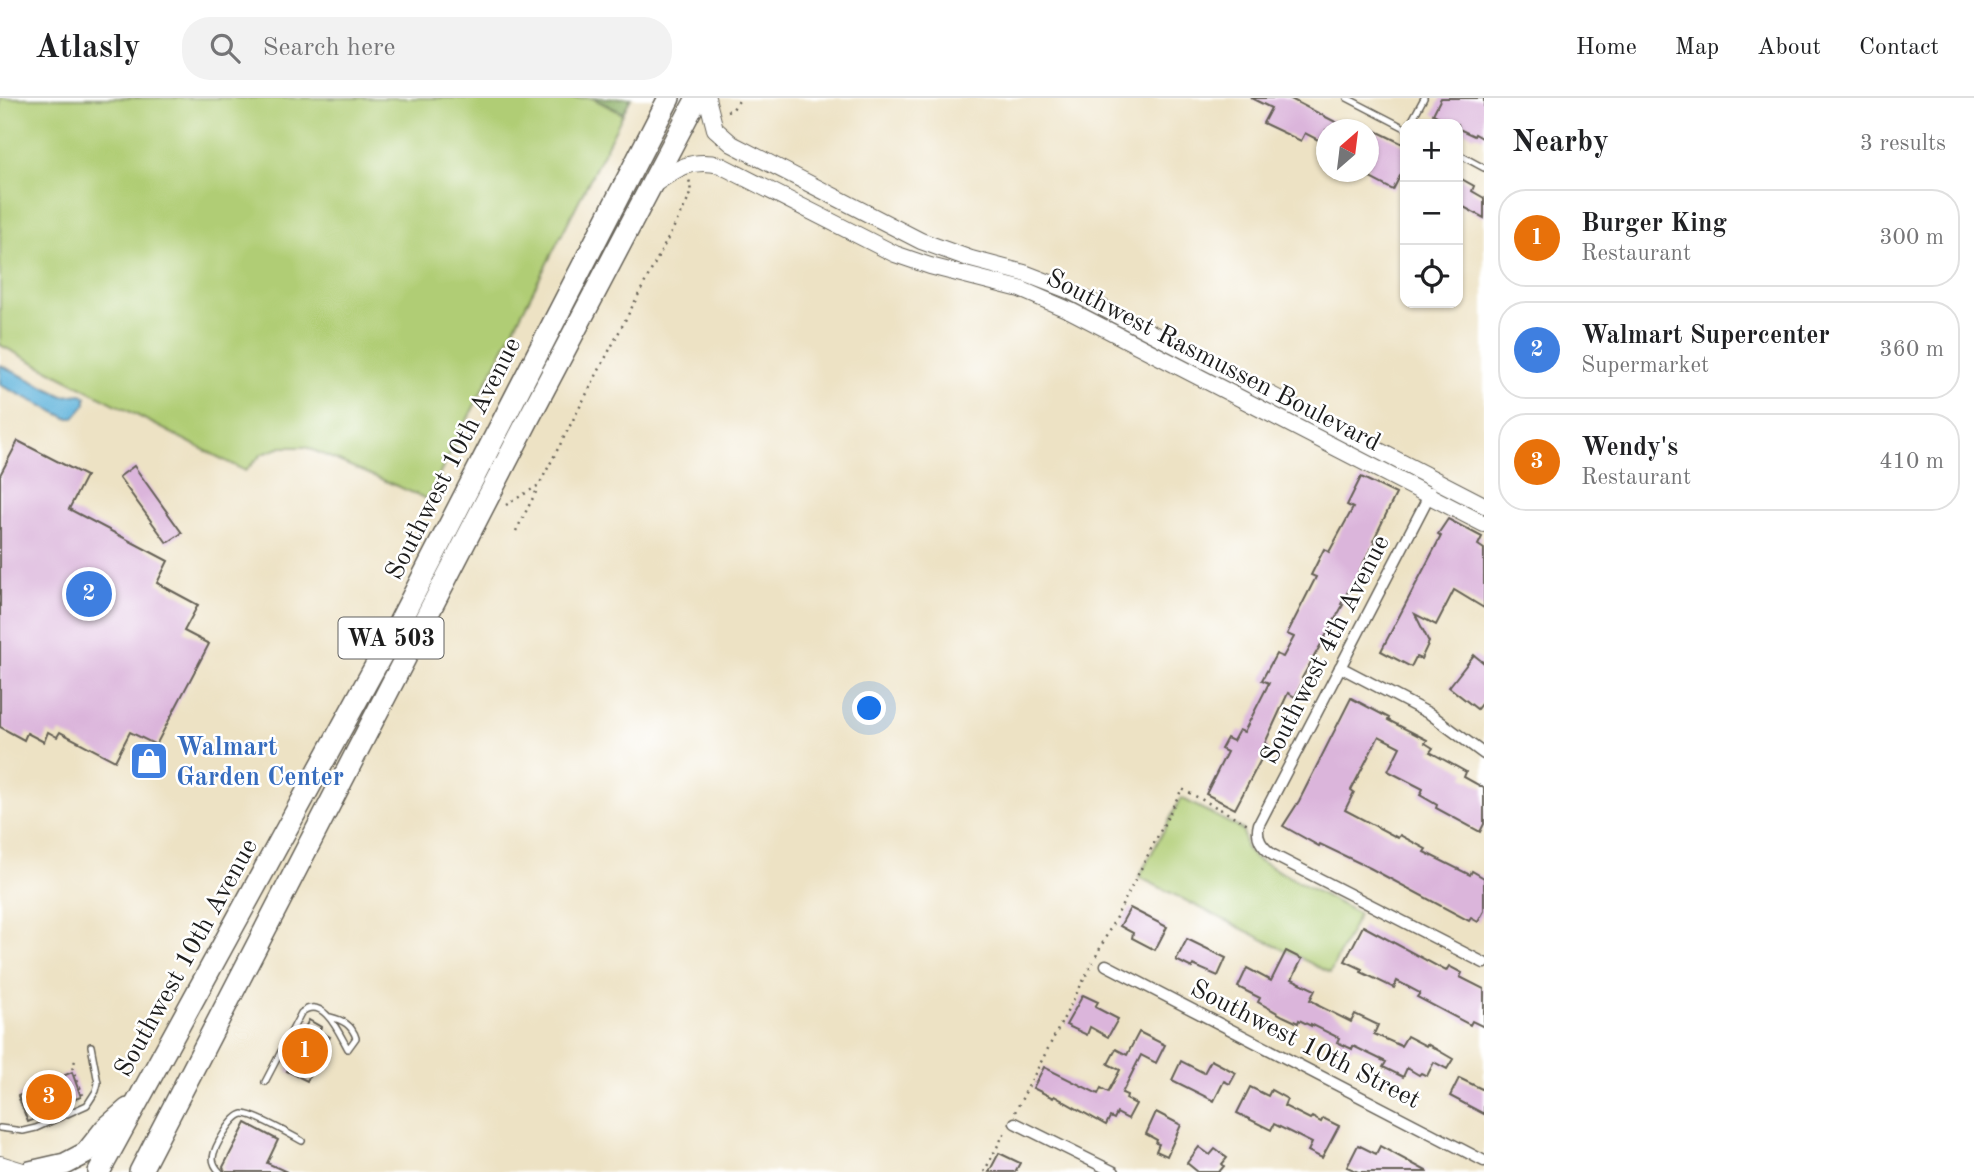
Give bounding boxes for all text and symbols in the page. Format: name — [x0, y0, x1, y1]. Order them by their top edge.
search box — [182, 17, 672, 80]
icon: search — [206, 29, 244, 67]
text: Atlasly — [35, 32, 140, 65]
text: Search here — [262, 35, 396, 61]
text: Home — [1576, 36, 1637, 60]
text: Map — [1675, 36, 1719, 60]
text: About — [1757, 36, 1821, 60]
text: Contact — [1859, 36, 1939, 60]
north arrow — [1316, 119, 1379, 182]
map controls — [1400, 119, 1463, 308]
button: + — [1400, 119, 1463, 182]
text: Nearby — [1512, 128, 1609, 158]
text: 3 results — [1860, 132, 1946, 155]
button: − — [1400, 182, 1463, 245]
text: Burger King — [1581, 211, 1727, 237]
text: 1 — [1530, 226, 1544, 249]
text: 300 m — [1879, 226, 1944, 249]
text: Restaurant — [1581, 242, 1691, 265]
button: locate — [1400, 245, 1463, 308]
street label: Southwest Rasmussen Boulevard — [1042, 265, 1385, 457]
text: Walmart Supercenter — [1581, 323, 1830, 349]
street label: Southwest 10th Avenue — [381, 334, 526, 584]
text: 2 — [1530, 338, 1544, 361]
text: 360 m — [1879, 338, 1944, 361]
text: Supermarket — [1581, 354, 1709, 377]
text: Wendy's — [1581, 435, 1678, 461]
text: 3 — [1530, 450, 1544, 473]
text: 410 m — [1879, 450, 1944, 473]
text: Restaurant — [1581, 466, 1691, 489]
street label: Southwest 4th Avenue — [1257, 531, 1395, 768]
pin: 2 — [66, 568, 112, 620]
road number: WA 503 — [338, 618, 444, 658]
your location — [852, 691, 886, 725]
place label: Walmart Garden Center — [176, 735, 344, 791]
shop icon: Walmart Garden Center — [128, 740, 170, 782]
street label: Southwest 10th Avenue — [110, 834, 263, 1081]
street label: Southwest 10th Street — [1186, 975, 1424, 1114]
pin: 1 — [282, 1025, 328, 1077]
pin: 3 — [26, 1071, 72, 1123]

